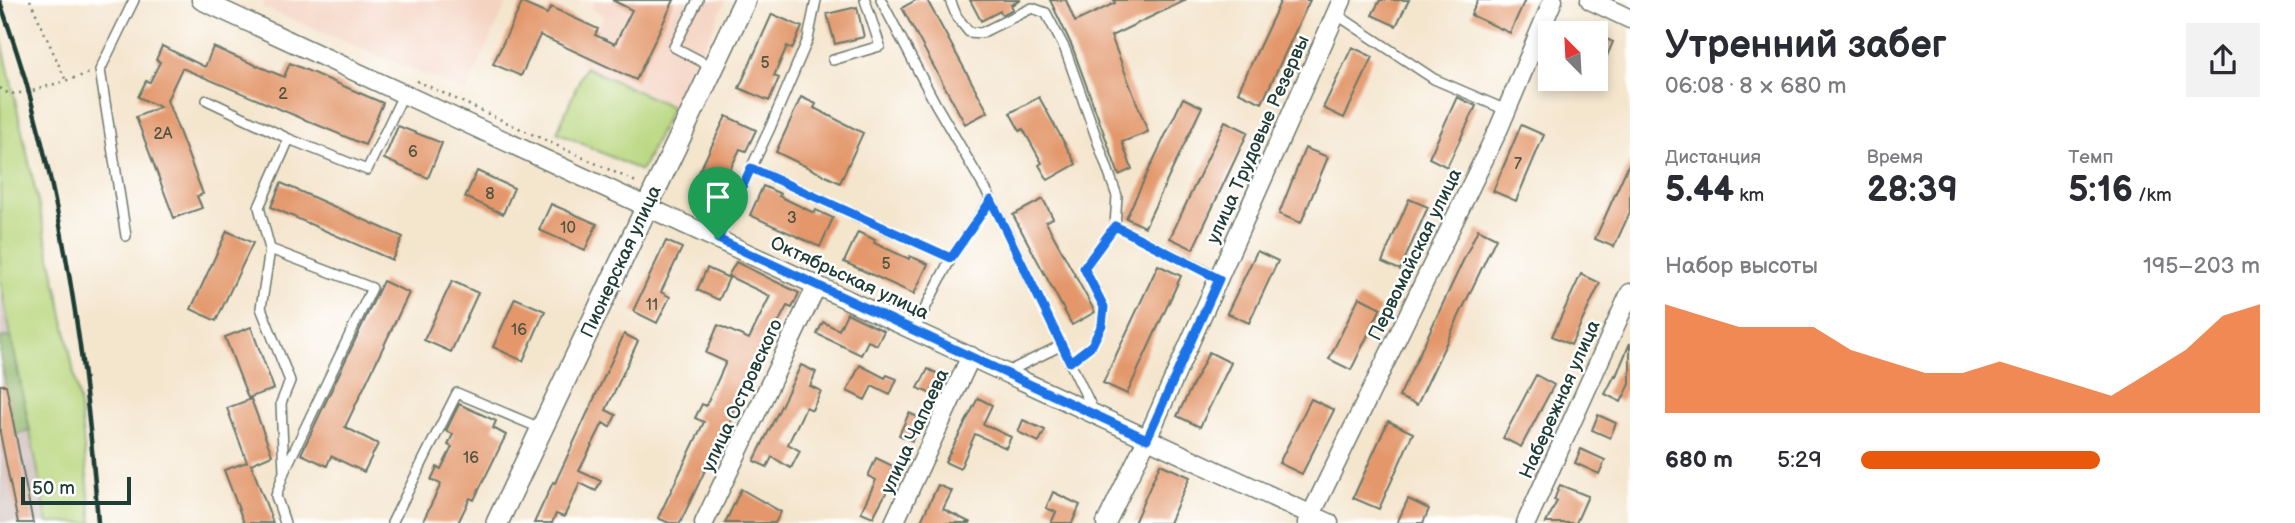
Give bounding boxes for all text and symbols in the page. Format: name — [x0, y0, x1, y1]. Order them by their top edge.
north arrow — [1538, 21, 1608, 91]
map controls — [1538, 21, 1608, 91]
text: Утренний забег — [1665, 23, 1947, 68]
button: share — [2186, 23, 2260, 97]
street label: улица Трудовые Резервы — [1202, 32, 1315, 247]
house number: 5 — [760, 54, 770, 73]
text: 06:08 · 8 × 680 m — [1665, 72, 1846, 100]
house number: 2 — [278, 85, 288, 104]
house number: 2А — [153, 125, 173, 144]
house number: 6 — [408, 143, 418, 162]
text: Дистанция — [1665, 146, 1761, 169]
text: Время — [1867, 146, 1923, 169]
text: Темп — [2068, 146, 2113, 169]
house number: 7 — [1514, 155, 1522, 174]
street label: Первомайская улица — [1364, 165, 1467, 344]
pin — [688, 167, 748, 239]
text: 5.44 — [1665, 169, 1734, 212]
text: 28:39 — [1867, 169, 1958, 212]
text: 5:16 — [2068, 169, 2133, 212]
icon: arrive — [699, 178, 737, 216]
street label: Пионерская улица — [576, 182, 667, 341]
text: km — [1734, 184, 1764, 207]
text: /km — [2133, 184, 2172, 207]
house number: 8 — [485, 185, 495, 204]
house number: 3 — [787, 209, 797, 228]
house number: 10 — [560, 219, 576, 238]
street label: Октябрьская улица — [766, 232, 932, 325]
text: Набор высоты — [1665, 252, 1818, 280]
text: 195–203 m — [2143, 252, 2260, 280]
house number: 5 — [881, 255, 891, 274]
house number: 11 — [646, 296, 658, 315]
street label: улица Островского — [697, 315, 788, 476]
street label: Набережная улица — [1515, 317, 1606, 482]
house number: 16 — [511, 321, 527, 340]
street label: улица Чапаева — [876, 365, 954, 498]
text: 680 m — [1665, 446, 1733, 474]
text: 5:29 — [1777, 446, 1822, 474]
house number: 16 — [463, 449, 479, 468]
scale bar — [21, 474, 131, 506]
text: 50 m — [32, 477, 75, 500]

